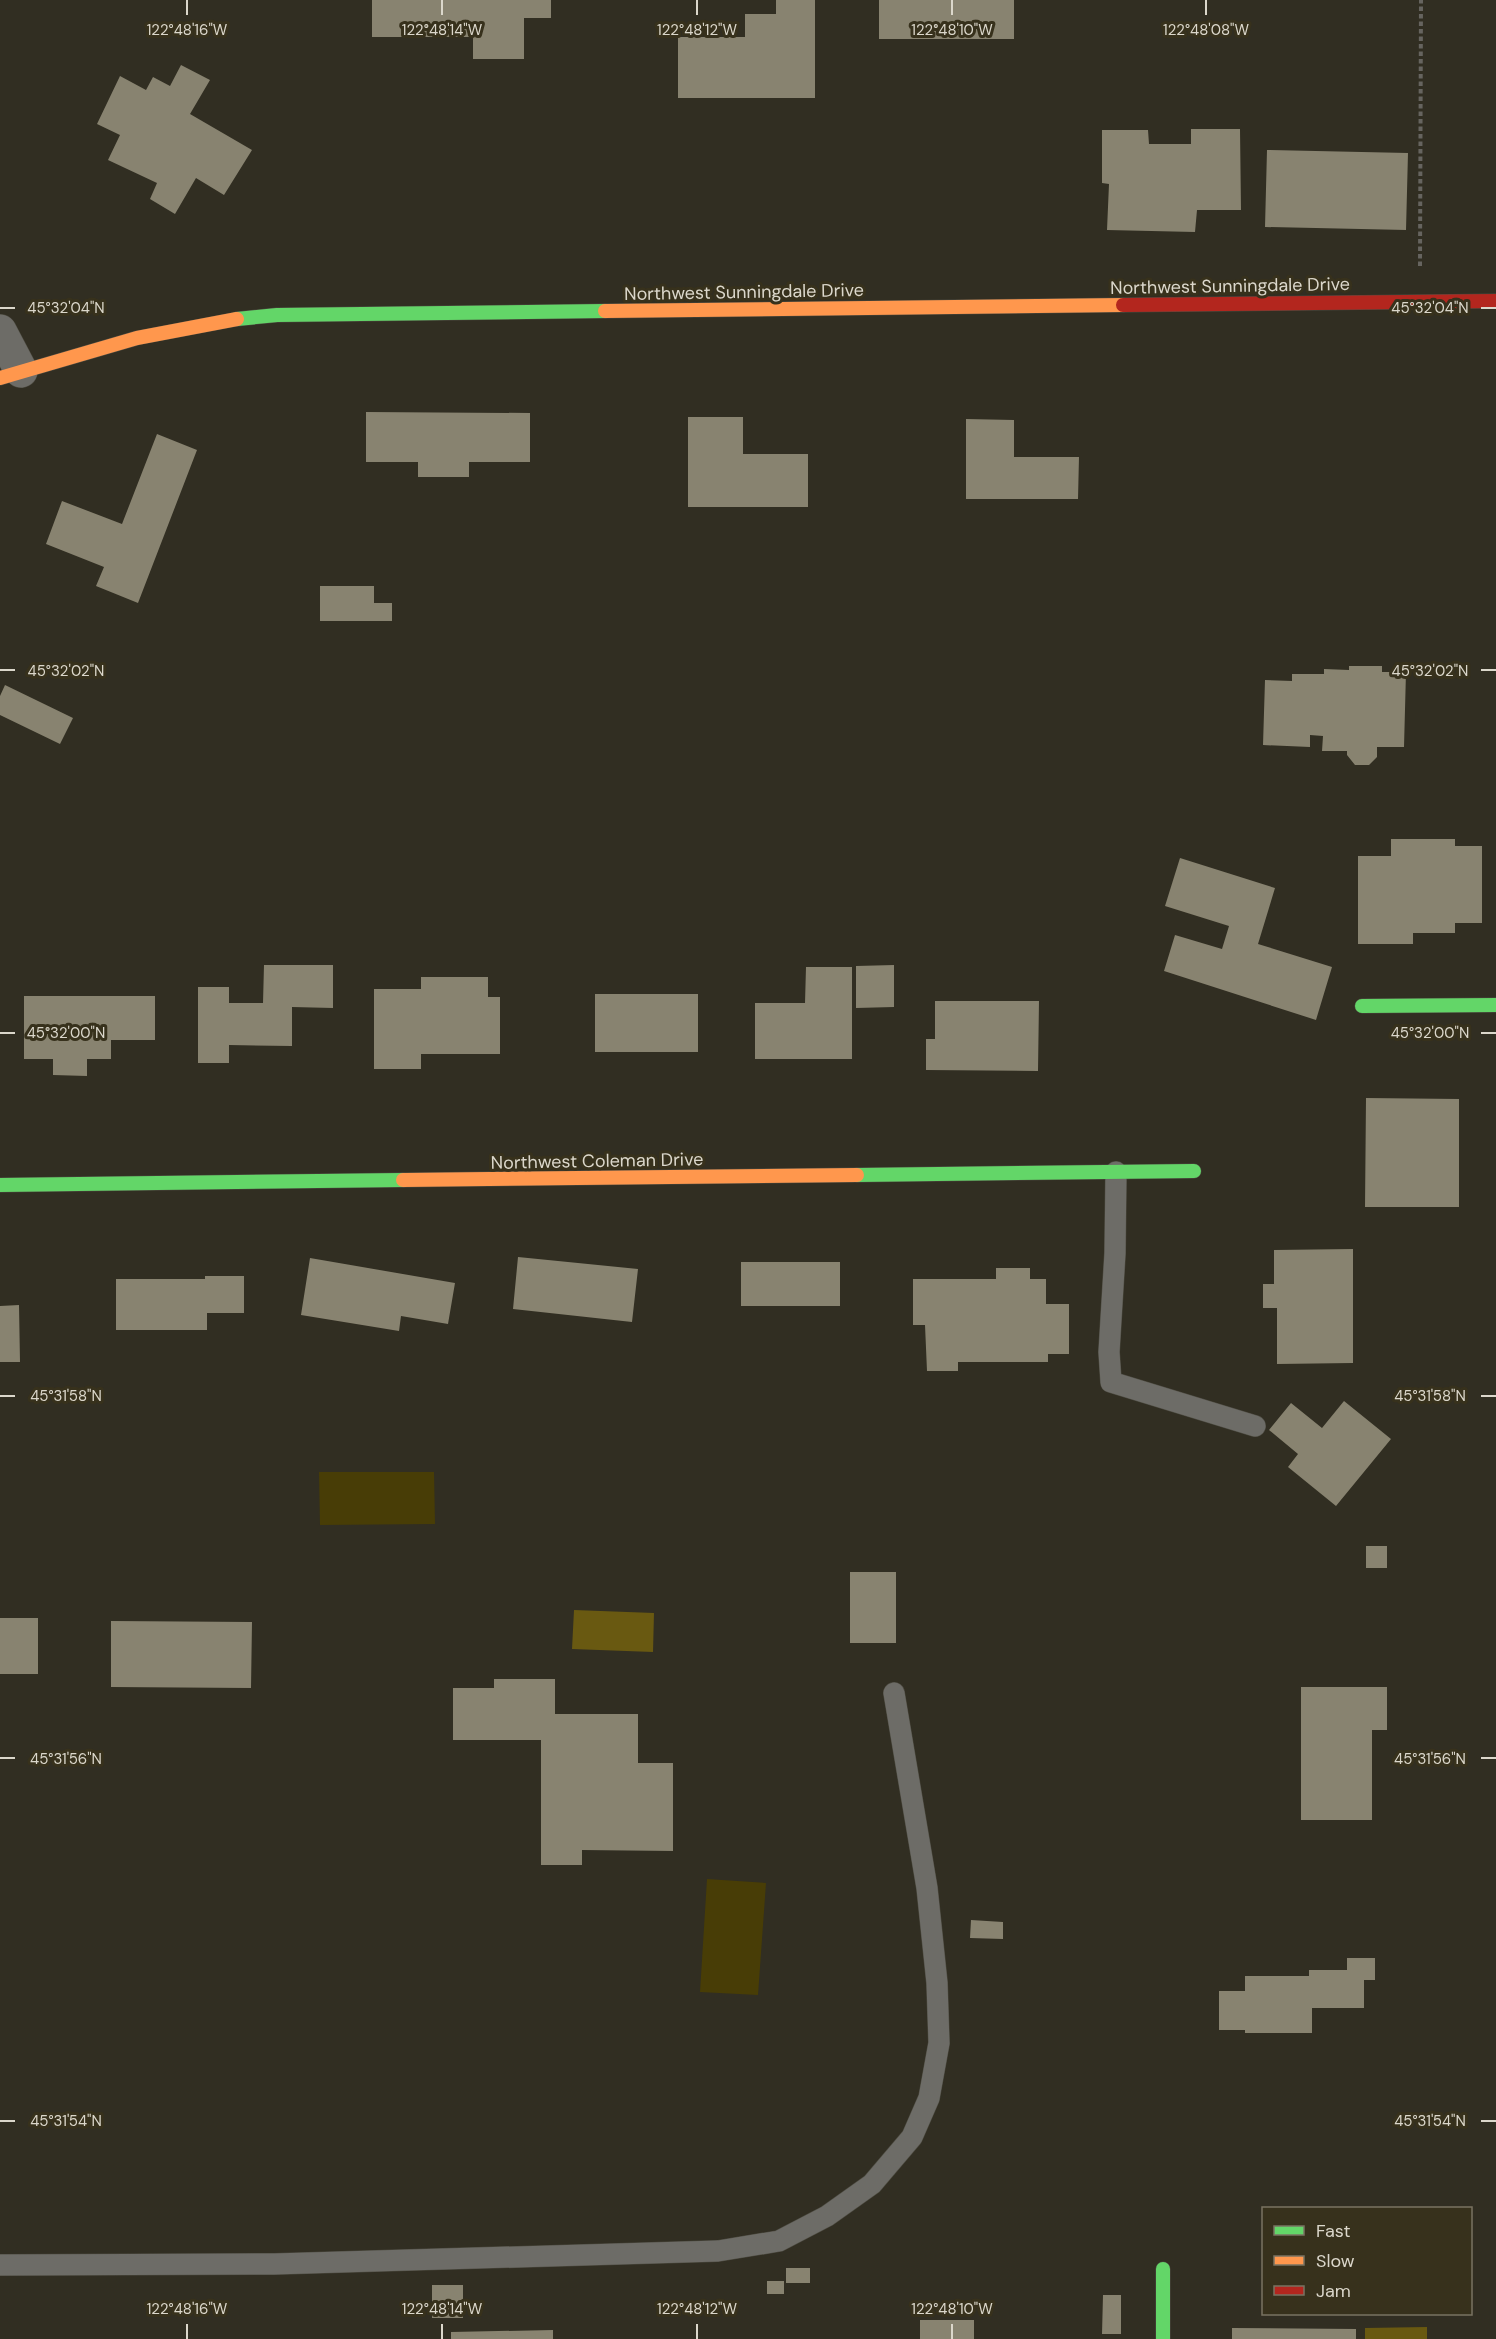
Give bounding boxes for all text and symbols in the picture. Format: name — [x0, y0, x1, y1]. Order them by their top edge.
text: 122°48'16"W — [147, 20, 228, 40]
text: 122°48'14"W — [402, 20, 483, 40]
text: 122°48'12"W — [657, 20, 737, 40]
text: 122°48'10"W — [911, 20, 993, 40]
text: 122°48'08"W — [1163, 20, 1249, 40]
street label: Northwest Sunningdale Drive — [1110, 272, 1350, 300]
street label: Northwest Sunningdale Drive — [624, 278, 864, 306]
text: 45°32'04"N — [27, 298, 105, 318]
text: 45°32'04"N — [1391, 298, 1469, 318]
text: 45°32'02"N — [28, 661, 104, 681]
text: 45°32'02"N — [1392, 661, 1468, 681]
text: 45°32'00"N — [27, 1023, 105, 1043]
text: 45°32'00"N — [1391, 1023, 1469, 1043]
street label: Northwest Coleman Drive — [490, 1147, 704, 1175]
text: 45°31'58"N — [30, 1386, 102, 1406]
text: 45°31'58"N — [1394, 1386, 1466, 1406]
text: 45°31'56"N — [30, 1749, 102, 1769]
text: 45°31'56"N — [1394, 1749, 1466, 1769]
text: 45°31'54"N — [30, 2111, 102, 2131]
text: 45°31'54"N — [1394, 2111, 1466, 2131]
legend — [1262, 2207, 1472, 2315]
text: Fast — [1316, 2219, 1351, 2243]
text: Slow — [1316, 2249, 1355, 2273]
text: Jam — [1316, 2279, 1351, 2303]
text: 122°48'16"W — [147, 2299, 228, 2319]
text: 122°48'14"W — [402, 2299, 483, 2319]
text: 122°48'12"W — [657, 2299, 737, 2319]
text: 122°48'10"W — [911, 2299, 993, 2319]

